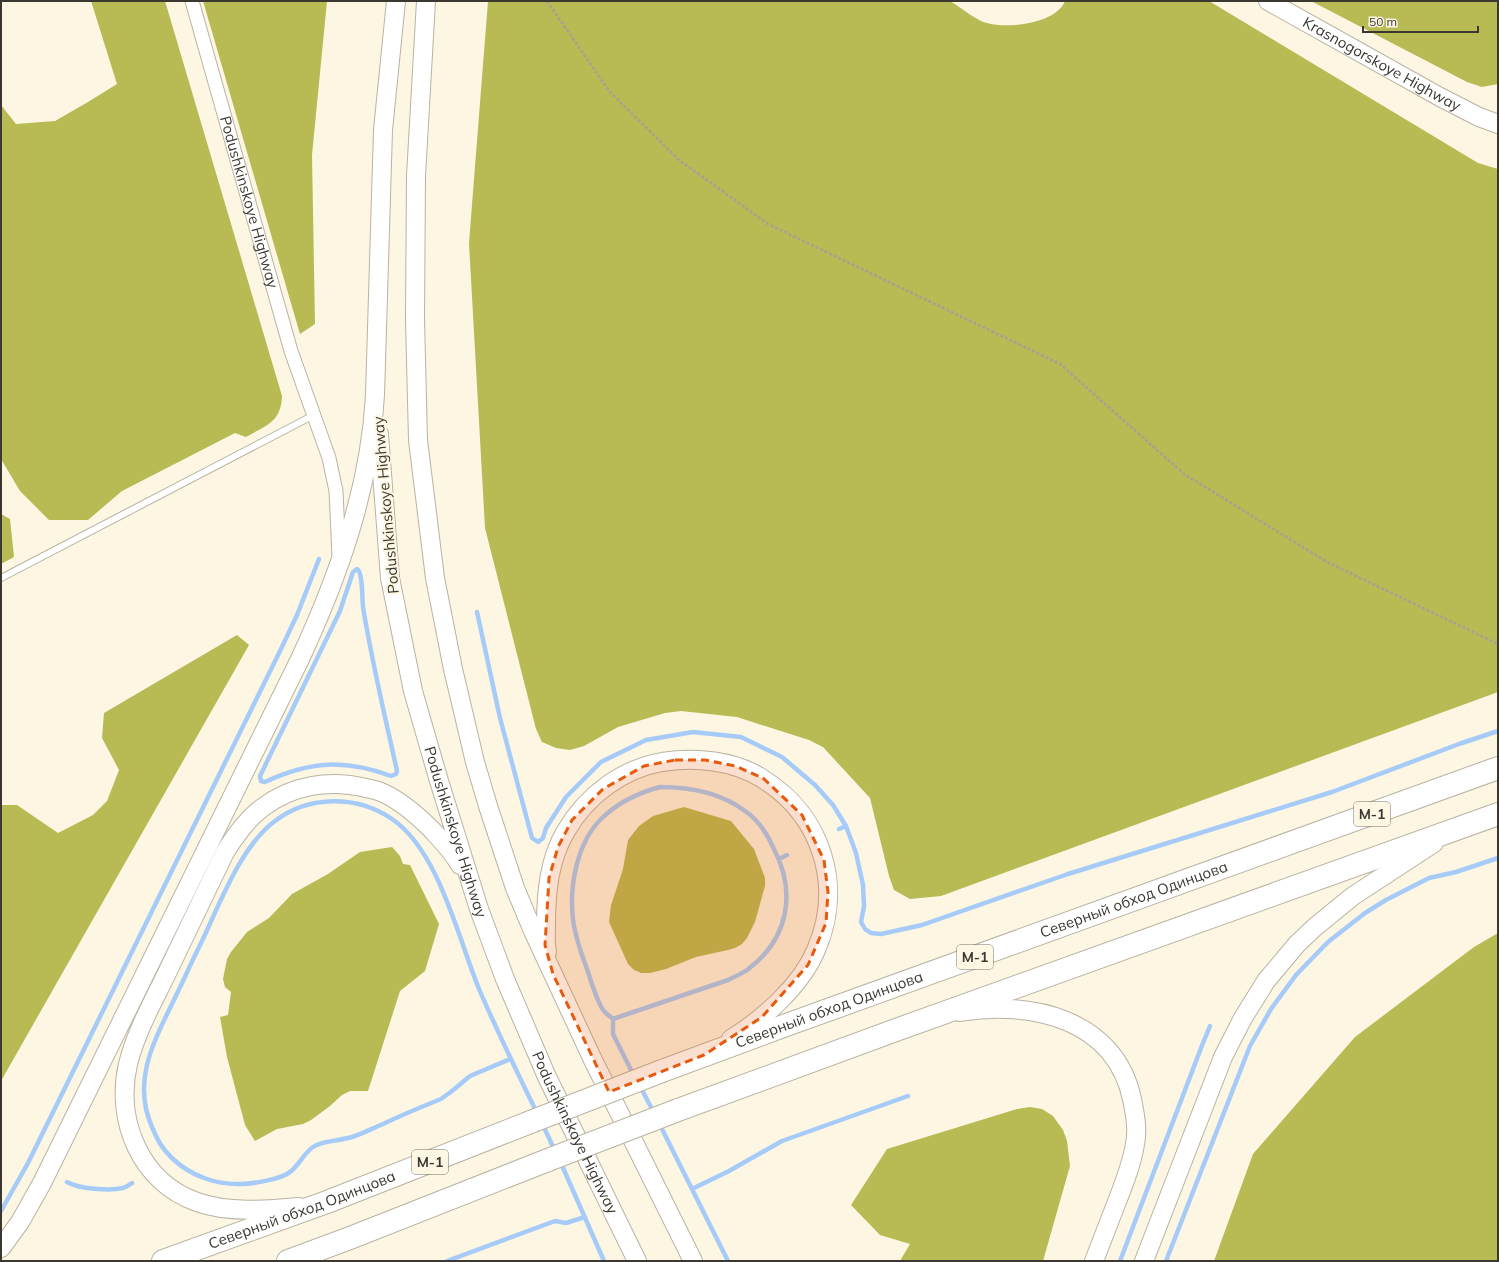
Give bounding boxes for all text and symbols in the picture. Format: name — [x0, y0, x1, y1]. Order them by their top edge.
scale bar — [1363, 8, 1478, 34]
street label: Krasnogorskoye Highway — [1300, 12, 1464, 115]
text: 50 m — [1369, 14, 1397, 29]
street label: Podushkinskoye Highway — [216, 114, 283, 290]
street label: Podushkinskoye Highway — [368, 416, 403, 594]
street label: Podushkinskoye Highway — [421, 744, 491, 920]
road number: М-1 — [1354, 802, 1390, 826]
street label: Северный обход Одинцова — [1037, 856, 1230, 942]
road number: М-1 — [957, 945, 993, 969]
street label: Северный обход Одинцова — [732, 966, 925, 1052]
street label: Podushkinskoye Highway — [528, 1048, 622, 1217]
road number: М-1 — [412, 1150, 448, 1174]
street label: Северный обход Одинцова — [206, 1166, 398, 1253]

